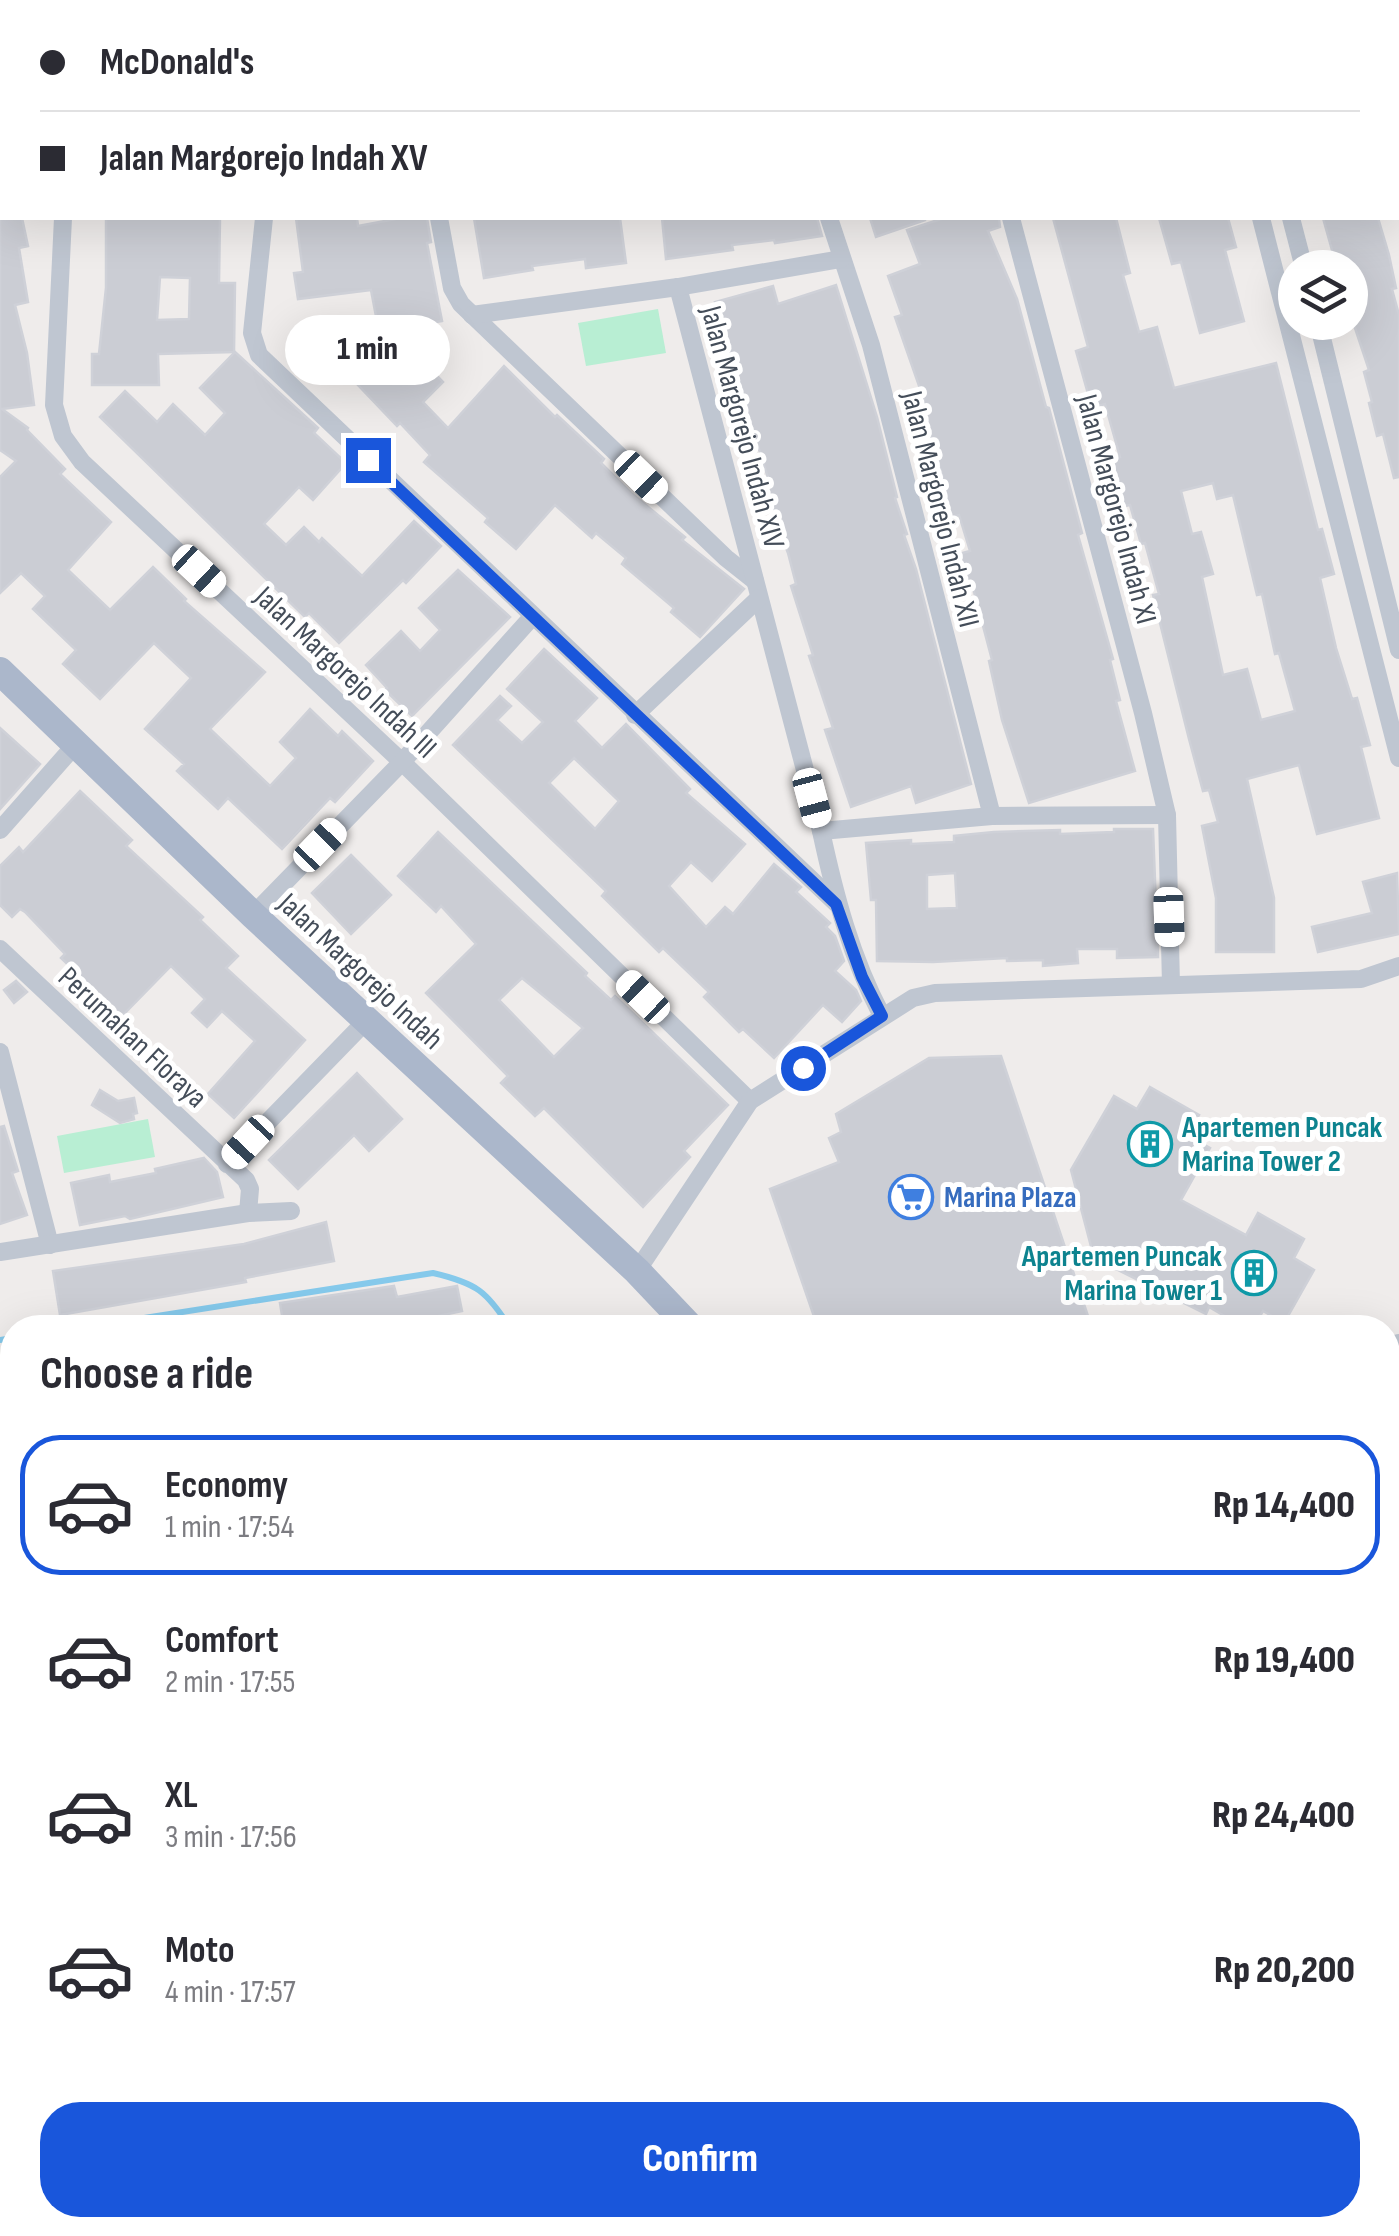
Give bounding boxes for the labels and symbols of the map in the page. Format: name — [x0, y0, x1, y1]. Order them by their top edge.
street label: Jalan Margorejo Indah XIV — [692, 301, 792, 553]
callout: 1 min — [286, 315, 450, 385]
street label: Jalan Margorejo Indah XII — [893, 386, 987, 631]
street label: Jalan Margorejo Indah XI — [1068, 390, 1164, 628]
route end — [346, 438, 391, 483]
car — [609, 445, 673, 509]
car — [167, 540, 231, 602]
street label: Jalan Margorejo Indah III — [246, 579, 444, 766]
car — [790, 765, 834, 831]
car — [288, 813, 352, 877]
street label: Jalan Margorejo Indah — [270, 885, 450, 1057]
car — [1153, 886, 1185, 948]
street label: Perumahan Floraya — [50, 960, 214, 1116]
car — [611, 965, 675, 1029]
route start — [781, 1046, 826, 1091]
car — [217, 1110, 279, 1174]
place label: Apartemen Puncak Marina Tower 2 — [1181, 1110, 1383, 1180]
building icon: Apartemen Puncak Marina Tower 2 — [1127, 1121, 1173, 1167]
supermarket icon: Marina Plaza — [888, 1174, 934, 1220]
place label: Marina Plaza — [944, 1180, 1077, 1216]
place label: Apartemen Puncak Marina Tower 1 — [1021, 1239, 1222, 1309]
building icon: Apartemen Puncak Marina Tower 1 — [1231, 1250, 1277, 1296]

